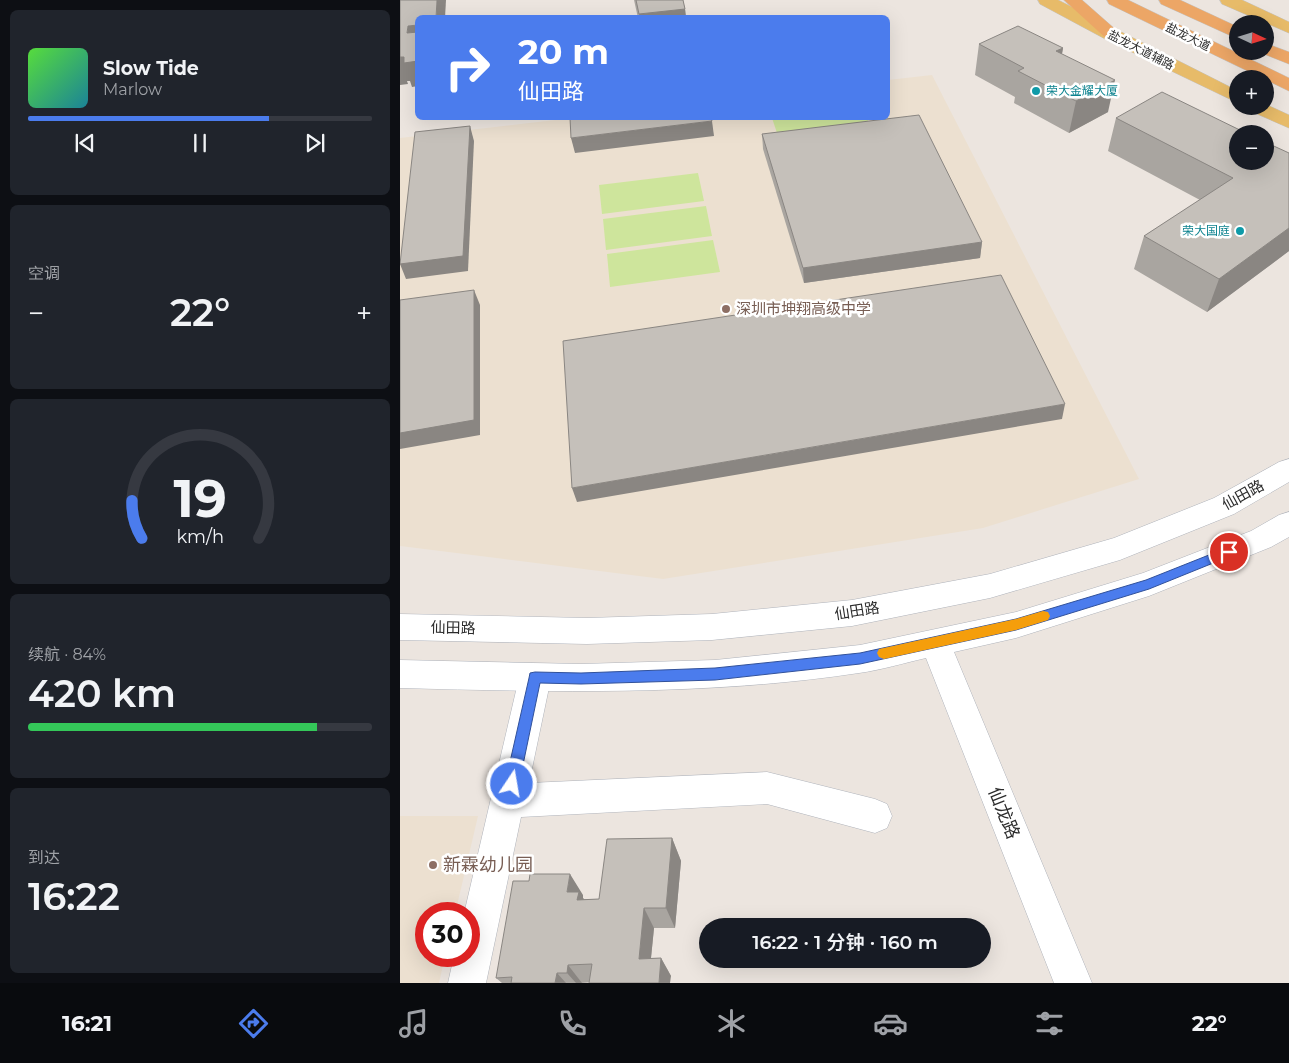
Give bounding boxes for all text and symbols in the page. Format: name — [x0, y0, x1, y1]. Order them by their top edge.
north arrow — [1229, 15, 1274, 60]
map controls — [1229, 15, 1274, 170]
street label: 盐龙大道 — [1163, 19, 1213, 54]
street label: 盐龙大道辅路 — [1106, 27, 1177, 73]
text: 20 m — [518, 30, 609, 73]
icon: right — [435, 35, 500, 100]
text: Slow Tide — [103, 57, 199, 80]
button: + — [1229, 70, 1274, 115]
text: 仙田路 — [518, 78, 584, 105]
text: Marlow — [103, 80, 162, 99]
place label: 荣大金耀大厦 — [1046, 83, 1118, 98]
marker: 荣大金耀大厦 — [1030, 85, 1042, 97]
button: − — [1229, 125, 1274, 170]
icon: previous — [71, 129, 99, 157]
icon: pause — [186, 129, 214, 157]
icon: next — [301, 129, 329, 157]
place label: 荣大国庭 — [1182, 223, 1230, 238]
marker: 荣大国庭 — [1234, 225, 1246, 237]
text: 空调 — [28, 264, 60, 283]
text: 22° — [170, 289, 230, 336]
text: − — [28, 296, 44, 330]
text: + — [356, 296, 372, 330]
place label: 深圳市坤翔高级中学 — [736, 299, 871, 318]
marker: 深圳市坤翔高级中学 — [720, 303, 732, 315]
text: 19 — [173, 467, 227, 530]
street label: 仙田路 — [1218, 475, 1267, 514]
text: km/h — [176, 526, 224, 547]
pin — [1208, 531, 1250, 573]
icon: arrive — [1215, 538, 1243, 566]
street label: 仙田路 — [833, 598, 881, 623]
street label: 仙田路 — [430, 618, 476, 637]
text: 续航 · 84% — [28, 645, 106, 664]
text: 420 km — [28, 670, 176, 717]
position arrow — [485, 757, 537, 809]
street label: 仙龙路 — [984, 784, 1024, 842]
text: 到达 — [28, 848, 60, 867]
place label: 新霖幼儿园 — [443, 854, 533, 876]
marker: 新霖幼儿园 — [427, 859, 439, 871]
text: 16:22 — [28, 873, 120, 920]
speed limit sign: 30 — [415, 902, 480, 967]
text: 16:22 · 1 分钟 · 160 m — [752, 931, 938, 954]
icon: directions — [236, 1006, 271, 1041]
icon: music — [396, 1006, 431, 1041]
icon: phone — [555, 1006, 590, 1041]
icon: climate — [714, 1006, 749, 1041]
icon: car — [873, 1006, 908, 1041]
icon: filters — [1032, 1006, 1067, 1041]
text: 16:21 — [62, 1010, 112, 1037]
text: 22° — [1192, 1010, 1227, 1037]

